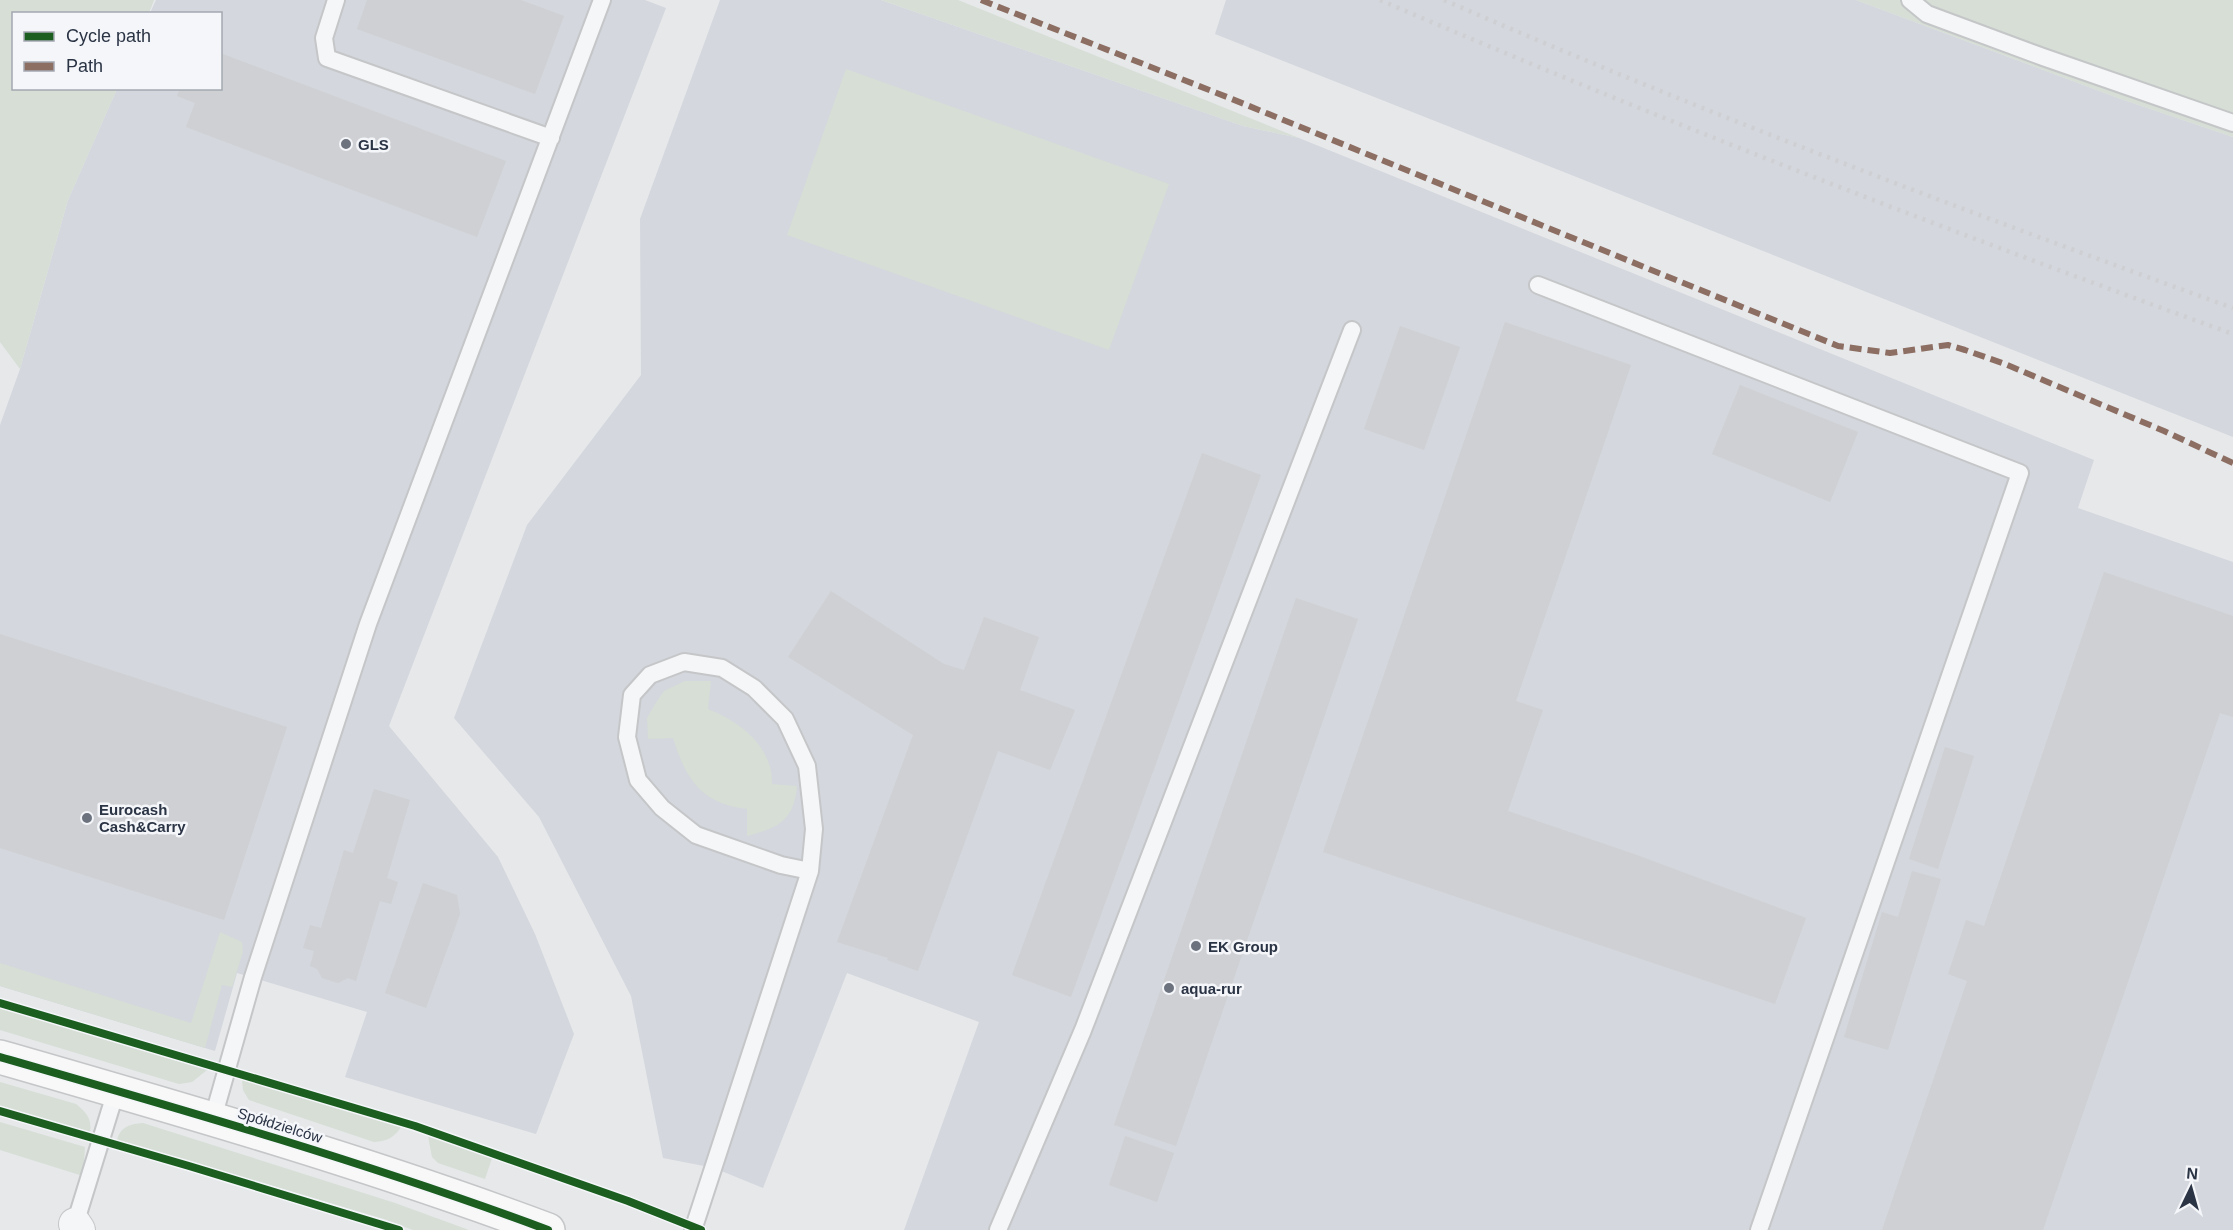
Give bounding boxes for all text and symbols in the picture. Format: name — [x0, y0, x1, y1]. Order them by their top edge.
legend — [12, 12, 222, 90]
text: Cycle path — [66, 26, 151, 46]
text: Path — [66, 56, 103, 76]
place label: GLS — [358, 136, 389, 153]
marker: GLS — [339, 137, 353, 151]
place label: Eurocash Cash&Carry — [99, 801, 186, 835]
marker: Eurocash Cash&Carry — [80, 811, 94, 825]
place label: EK Group — [1208, 938, 1278, 955]
marker: EK Group — [1189, 939, 1203, 953]
place label: aqua-rur — [1181, 980, 1242, 997]
marker: aqua-rur — [1162, 981, 1176, 995]
street label: Spółdzielców — [236, 1104, 325, 1146]
north arrow — [2161, 1158, 2221, 1218]
text: N — [2186, 1165, 2199, 1183]

